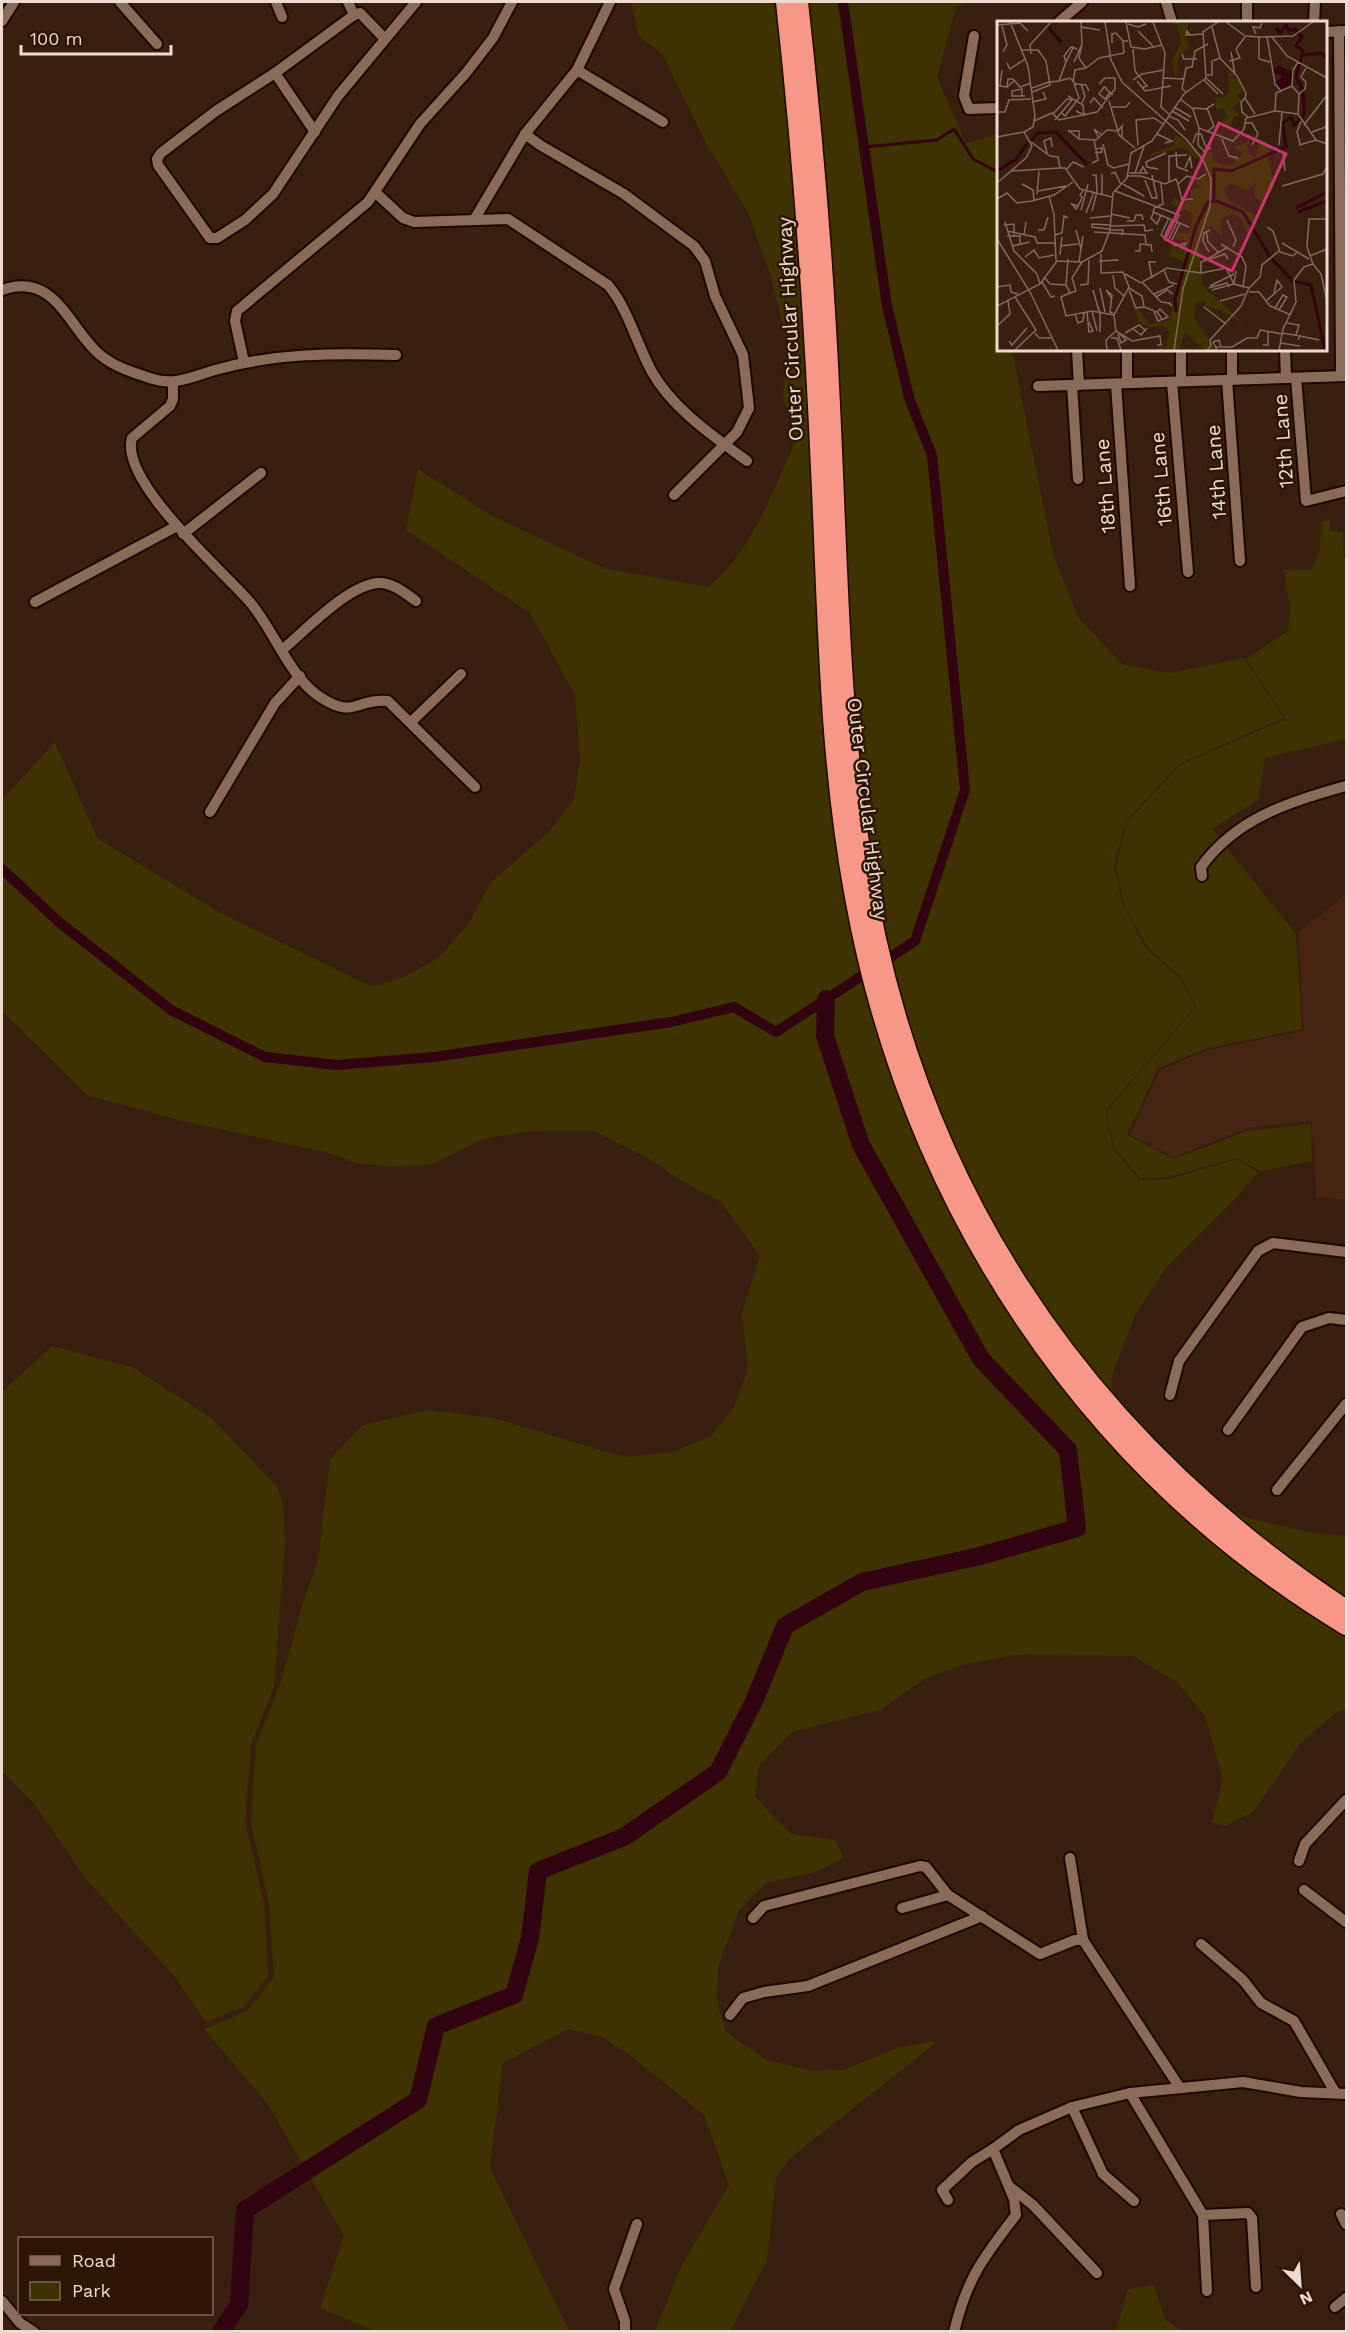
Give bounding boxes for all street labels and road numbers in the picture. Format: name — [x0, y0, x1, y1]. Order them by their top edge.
street label: Outer Circular Highway — [772, 216, 808, 442]
street label: 12th Lane — [1268, 393, 1298, 489]
street label: 14th Lane — [1201, 424, 1231, 520]
street label: 16th Lane — [1145, 431, 1177, 527]
street label: 18th Lane — [1090, 438, 1120, 534]
street label: Outer Circular Highway — [842, 696, 894, 923]

